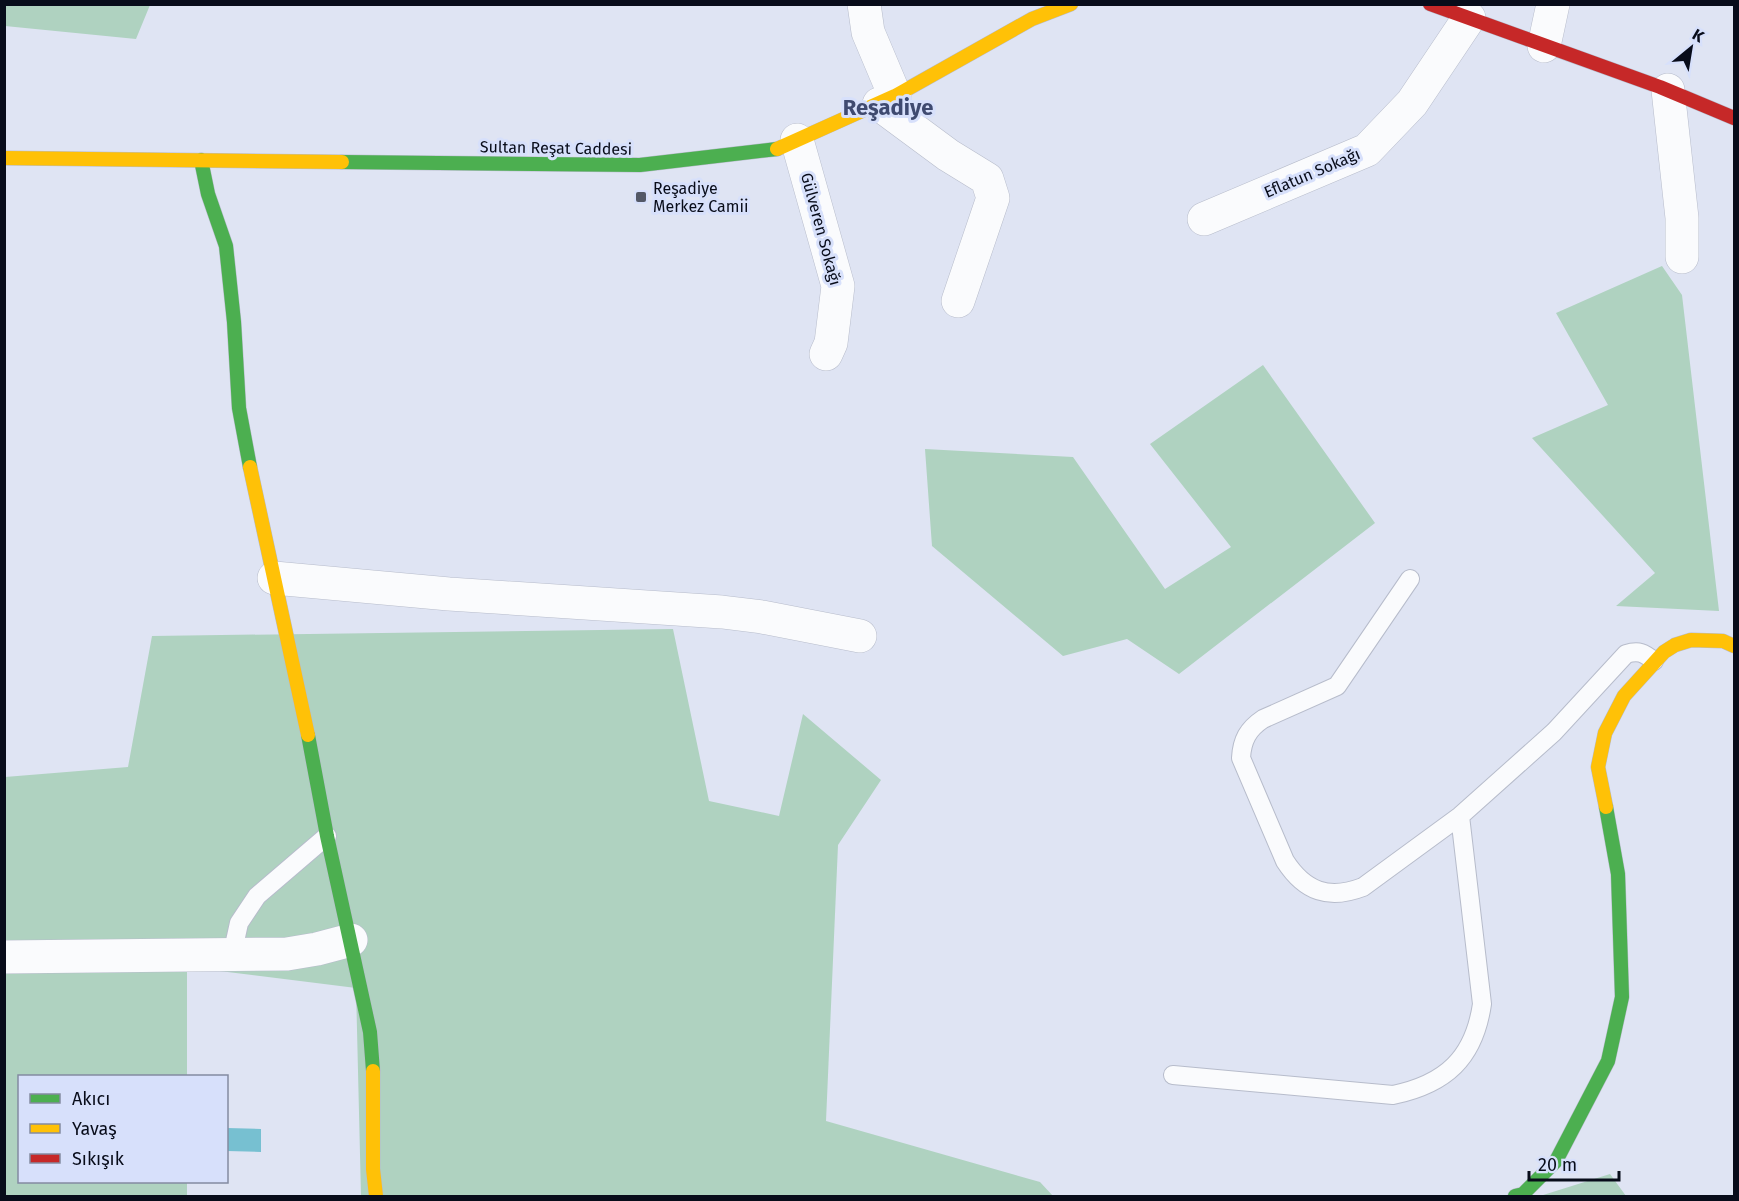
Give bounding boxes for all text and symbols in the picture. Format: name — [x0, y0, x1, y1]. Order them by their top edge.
north arrow — [1661, 18, 1721, 78]
text: K — [1689, 25, 1708, 47]
district label: Reşadiye — [843, 94, 933, 121]
street label: Sultan Reşat Caddesi — [480, 137, 632, 160]
street label: Eflatun Sokağı — [1261, 144, 1363, 202]
street label: Gülveren Sokağı — [797, 171, 845, 287]
place label: Reşadiye Merkez Camii — [653, 179, 748, 216]
marker: Reşadiye Merkez Camii — [634, 190, 648, 204]
legend — [18, 1075, 228, 1183]
text: Akıcı — [72, 1088, 110, 1110]
text: Yavaş — [72, 1118, 117, 1140]
scale bar — [1529, 1144, 1619, 1182]
text: Sıkışık — [72, 1148, 125, 1170]
text: 20 m — [1538, 1154, 1577, 1176]

